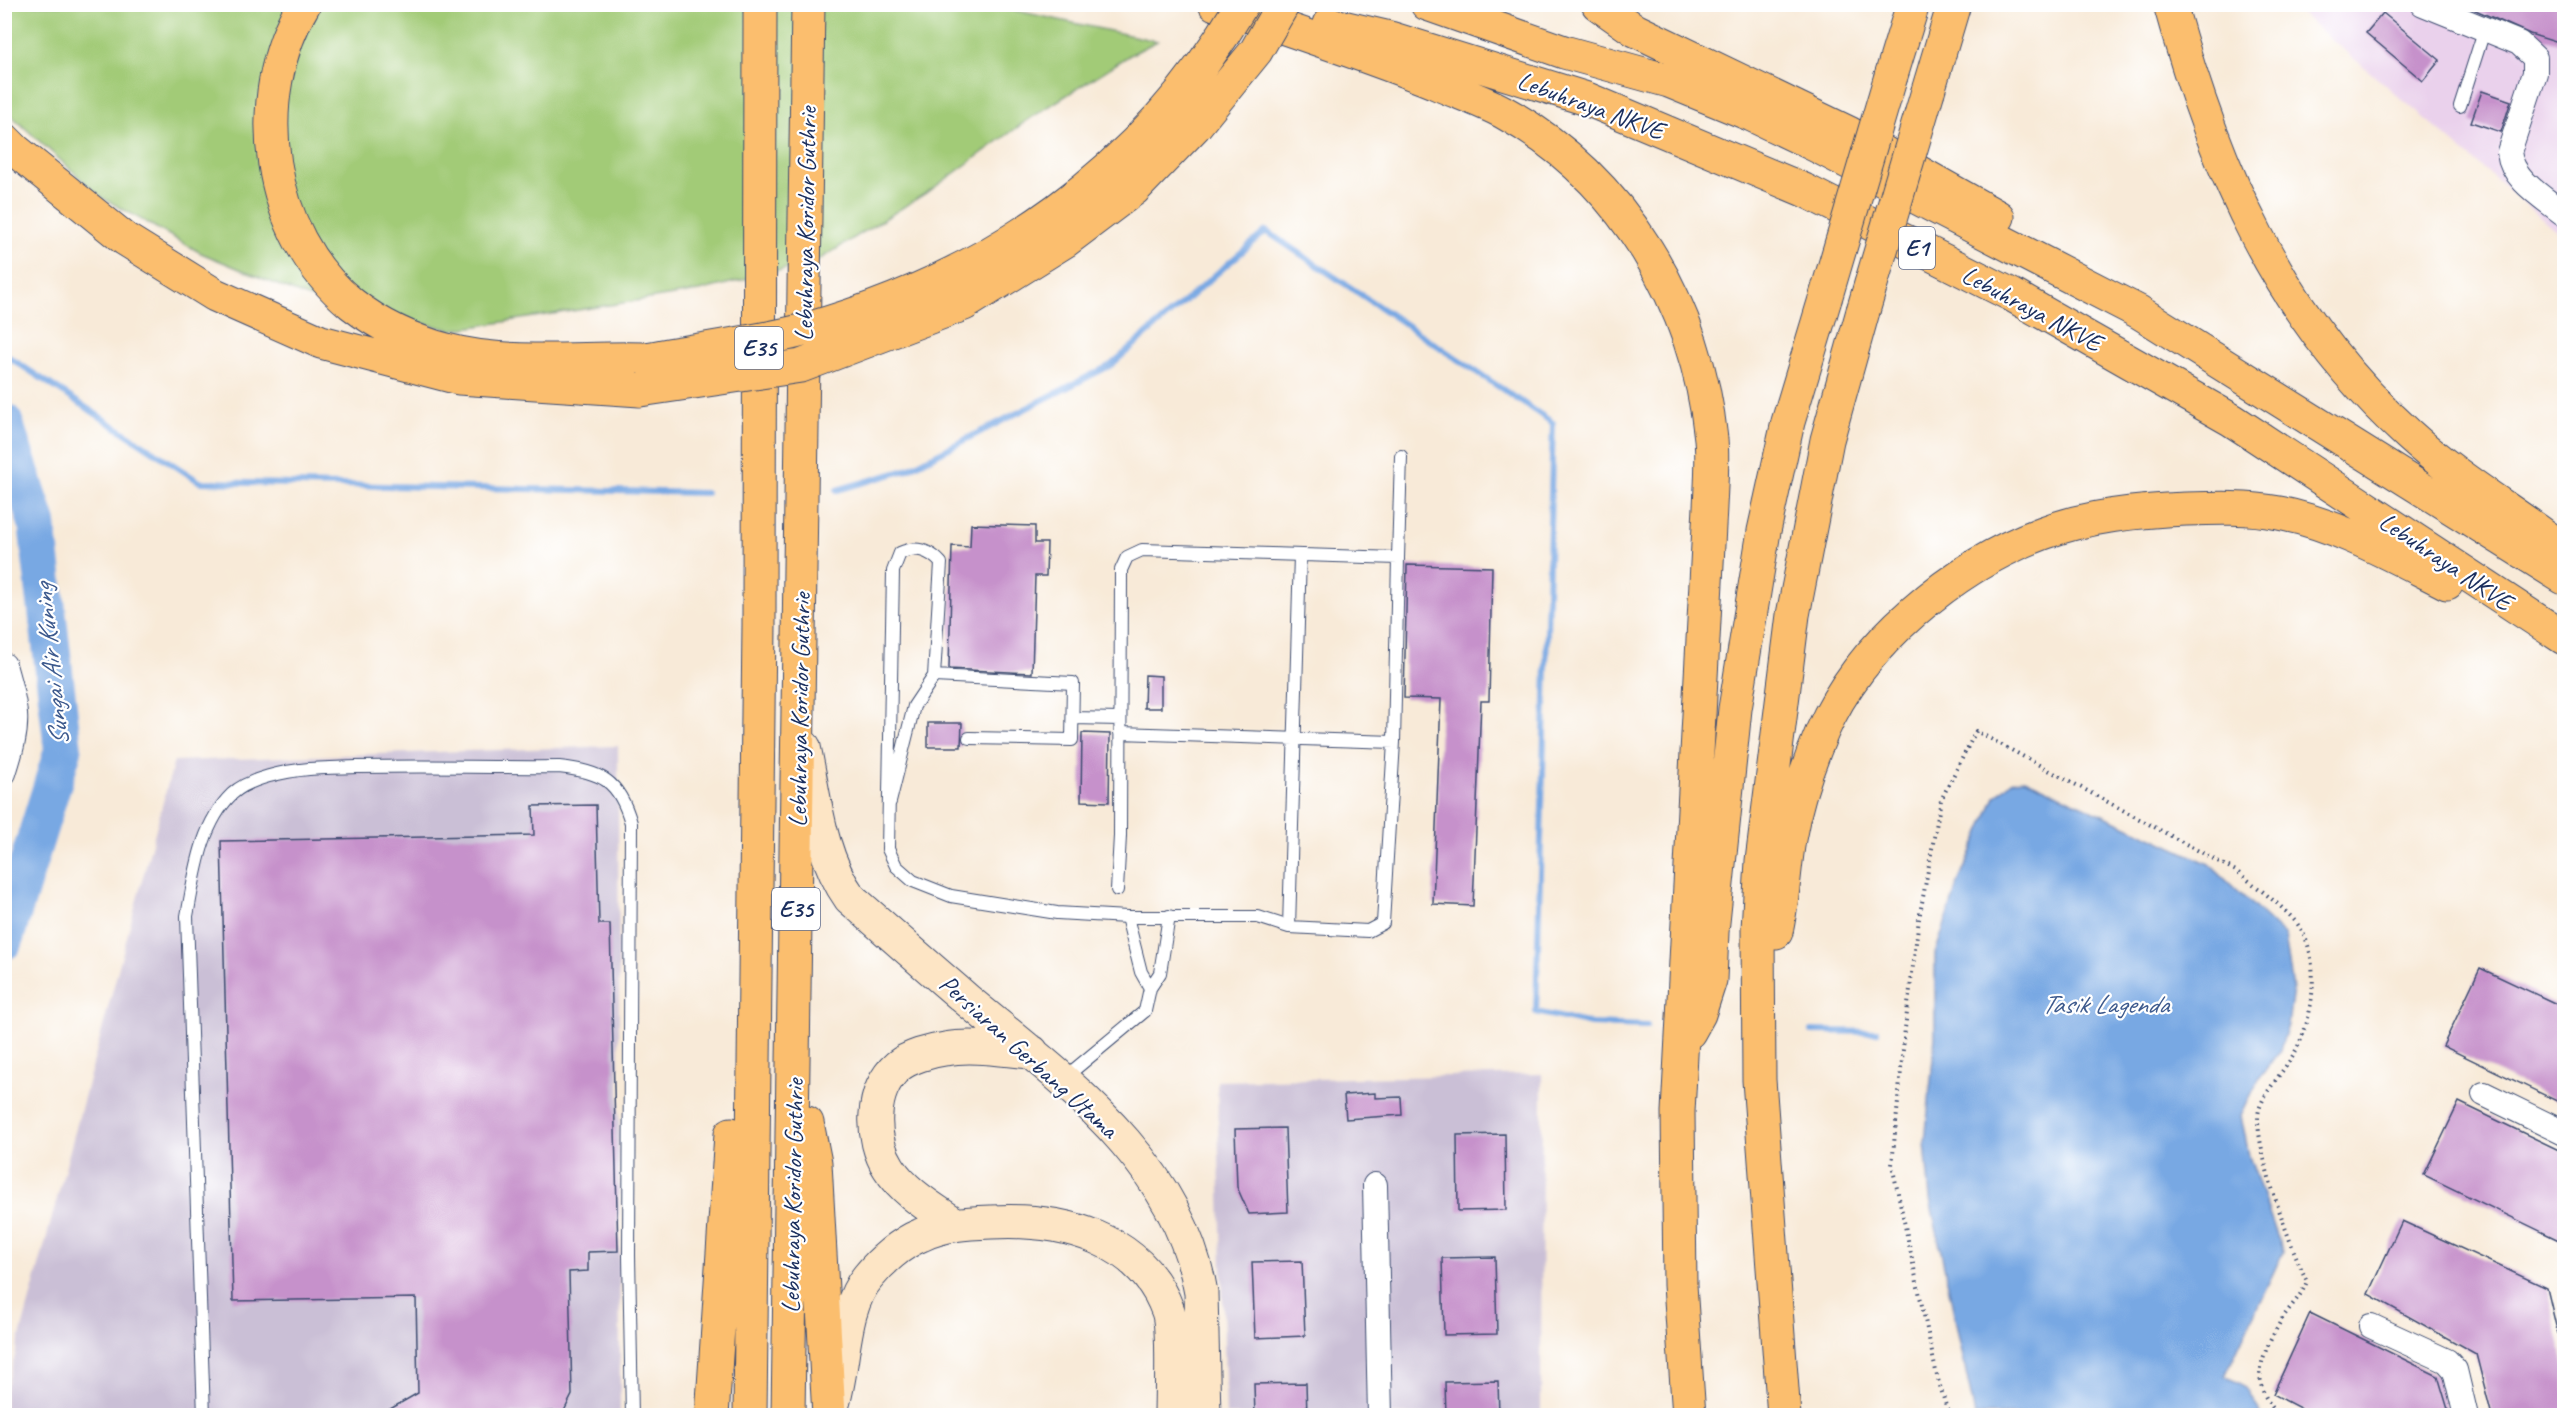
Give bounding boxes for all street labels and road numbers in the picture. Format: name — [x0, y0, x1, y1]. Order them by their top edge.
street label: Lebuhraya NKVE — [1513, 64, 1672, 148]
street label: Lebuhraya Koridor Guthrie — [787, 104, 824, 341]
road number: E1 — [1899, 227, 1935, 269]
street label: Lebuhraya NKVE — [1956, 258, 2110, 361]
road number: E35 — [735, 327, 783, 369]
street label: Lebuhraya NKVE — [2373, 505, 2521, 620]
street label: Lebuhraya Koridor Guthrie — [781, 590, 818, 827]
road number: E35 — [772, 888, 820, 930]
street label: Persiaran Gerbang Utama — [932, 967, 1126, 1147]
street label: Lebuhraya Koridor Guthrie — [774, 1076, 811, 1313]

